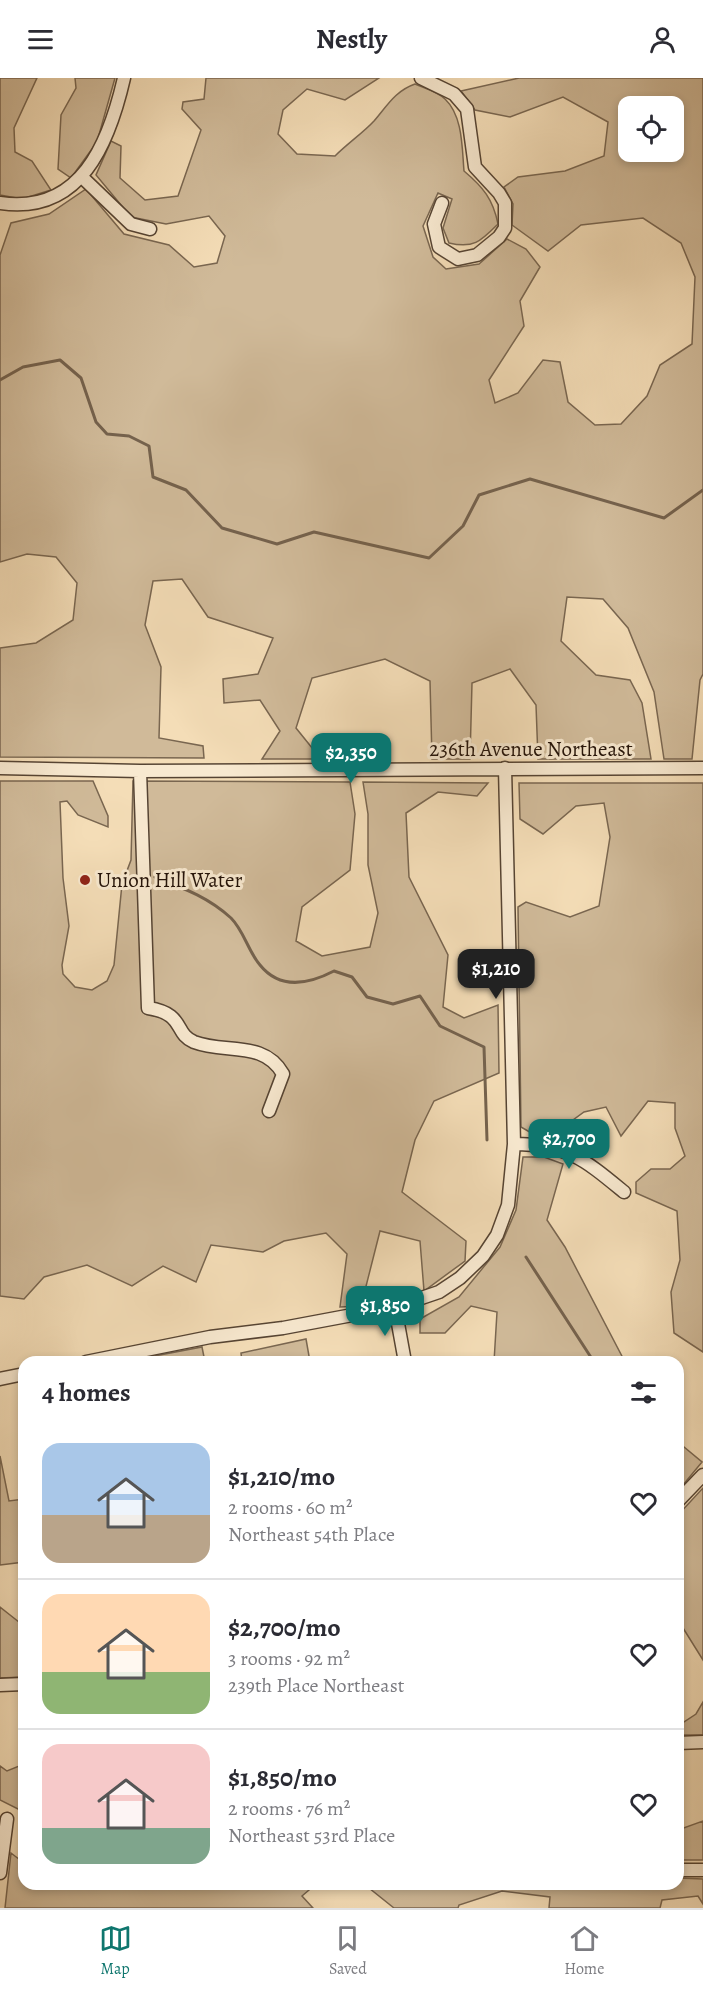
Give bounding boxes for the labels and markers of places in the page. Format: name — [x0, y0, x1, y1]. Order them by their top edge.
pin: $2,350 — [302, 733, 400, 784]
place label: Union Hill Water — [97, 866, 242, 894]
marker: Union Hill Water — [78, 873, 92, 887]
pin: $1,210 — [447, 949, 545, 1000]
pin: $2,700 — [520, 1119, 618, 1170]
pin: $1,850 — [336, 1286, 434, 1337]

